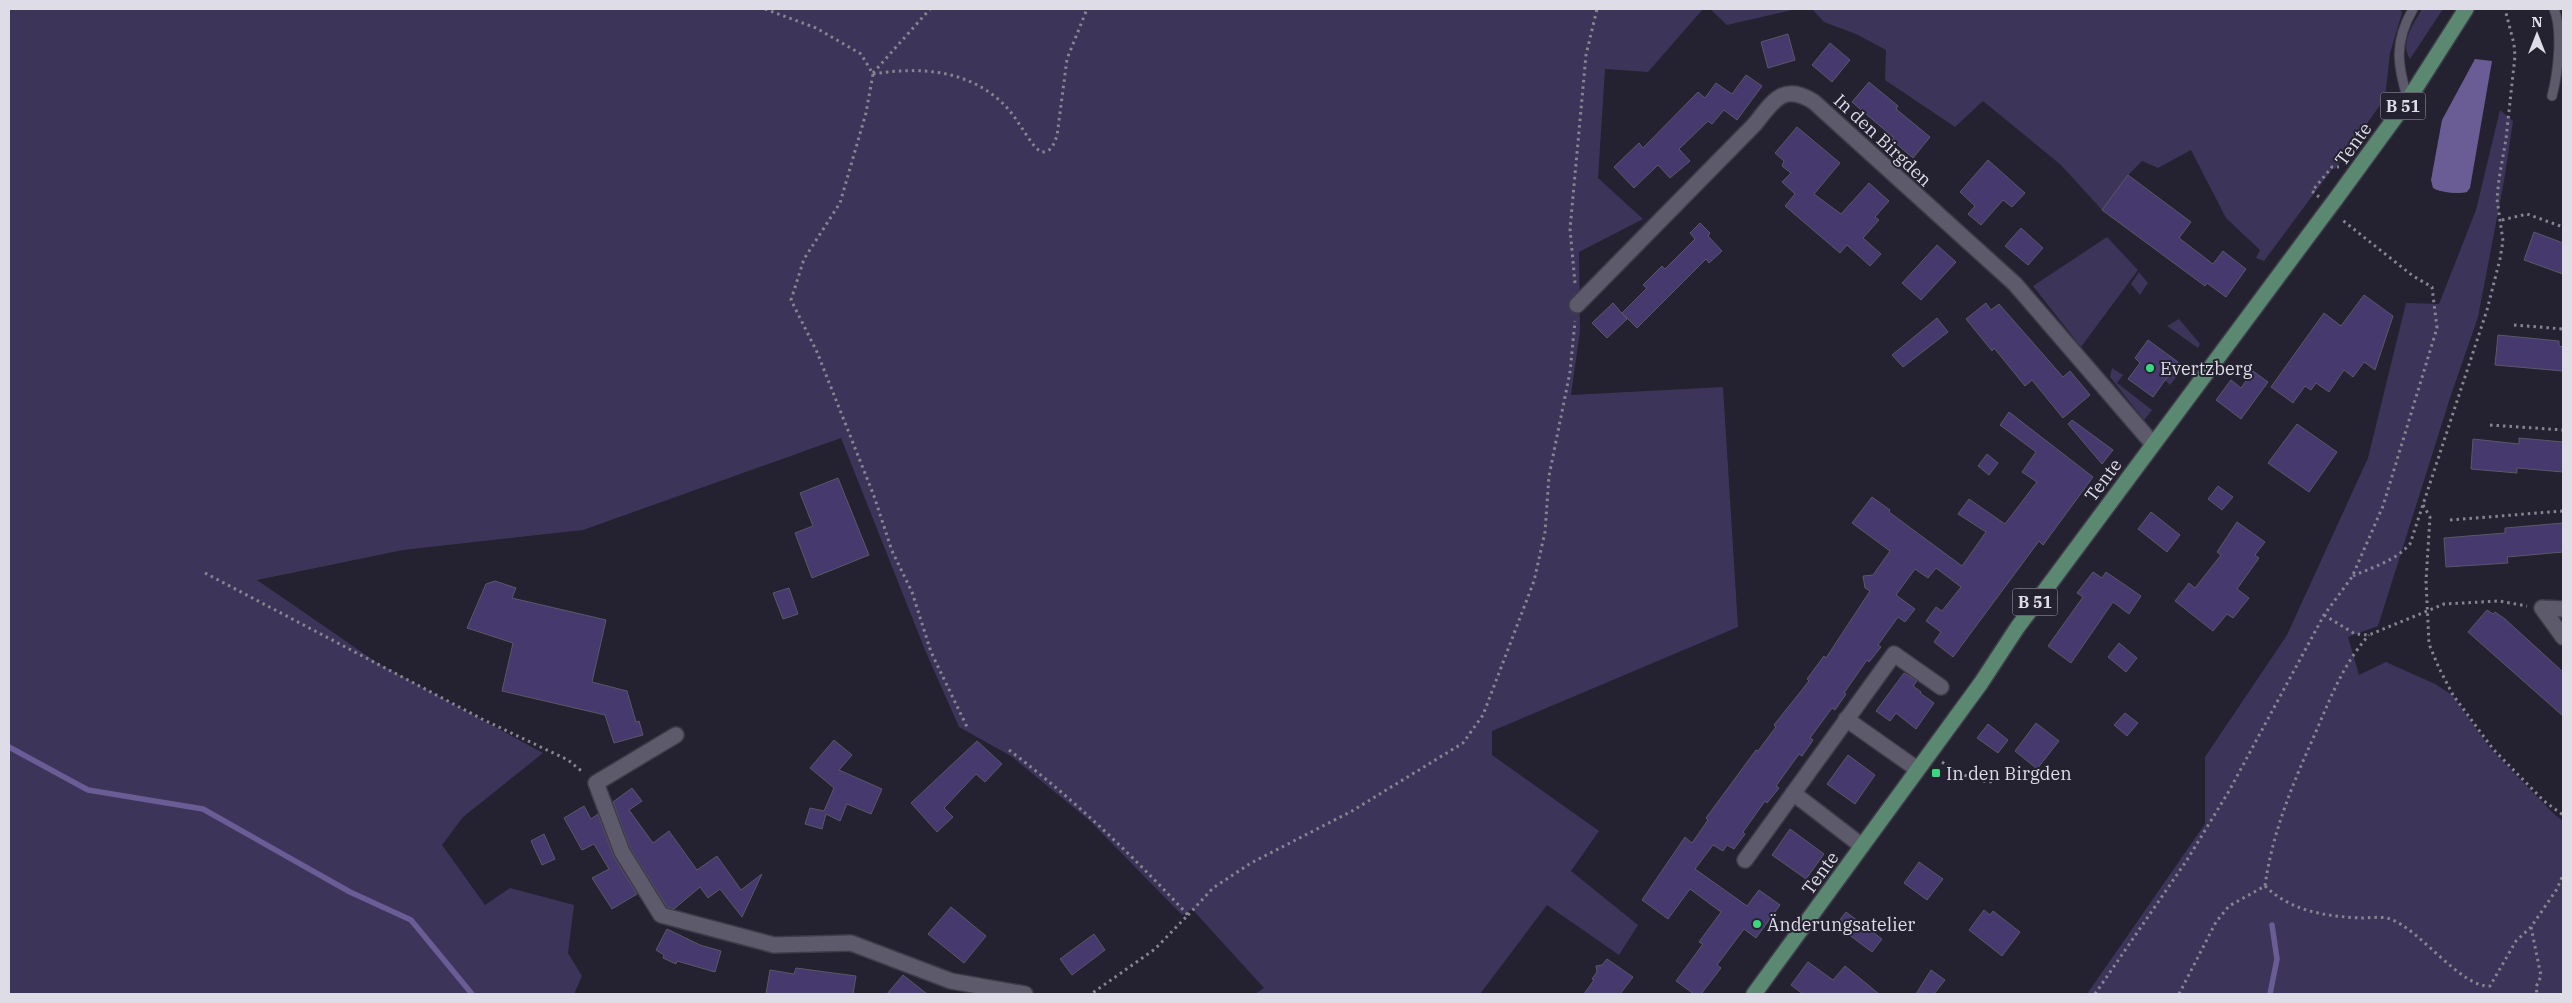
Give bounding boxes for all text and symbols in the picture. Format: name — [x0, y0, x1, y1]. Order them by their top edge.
north arrow — [2512, 10, 2562, 60]
text: N — [2531, 13, 2543, 31]
street label: In den Birgden — [1829, 89, 1937, 191]
road number: B 51 — [2380, 92, 2426, 120]
street label: Tente — [2330, 118, 2376, 170]
place label: Evertzberg — [2160, 357, 2253, 380]
marker: Evertzberg — [2144, 362, 2156, 374]
street label: Tente — [2079, 454, 2127, 506]
road number: B 51 — [2012, 588, 2058, 616]
place label: In den Birgden — [1946, 762, 2072, 785]
marker: In den Birgden — [1930, 767, 1942, 779]
street label: Tente — [1797, 847, 1843, 899]
place label: Änderungsatelier — [1767, 913, 1915, 936]
marker: Änderungsatelier — [1751, 918, 1763, 930]

